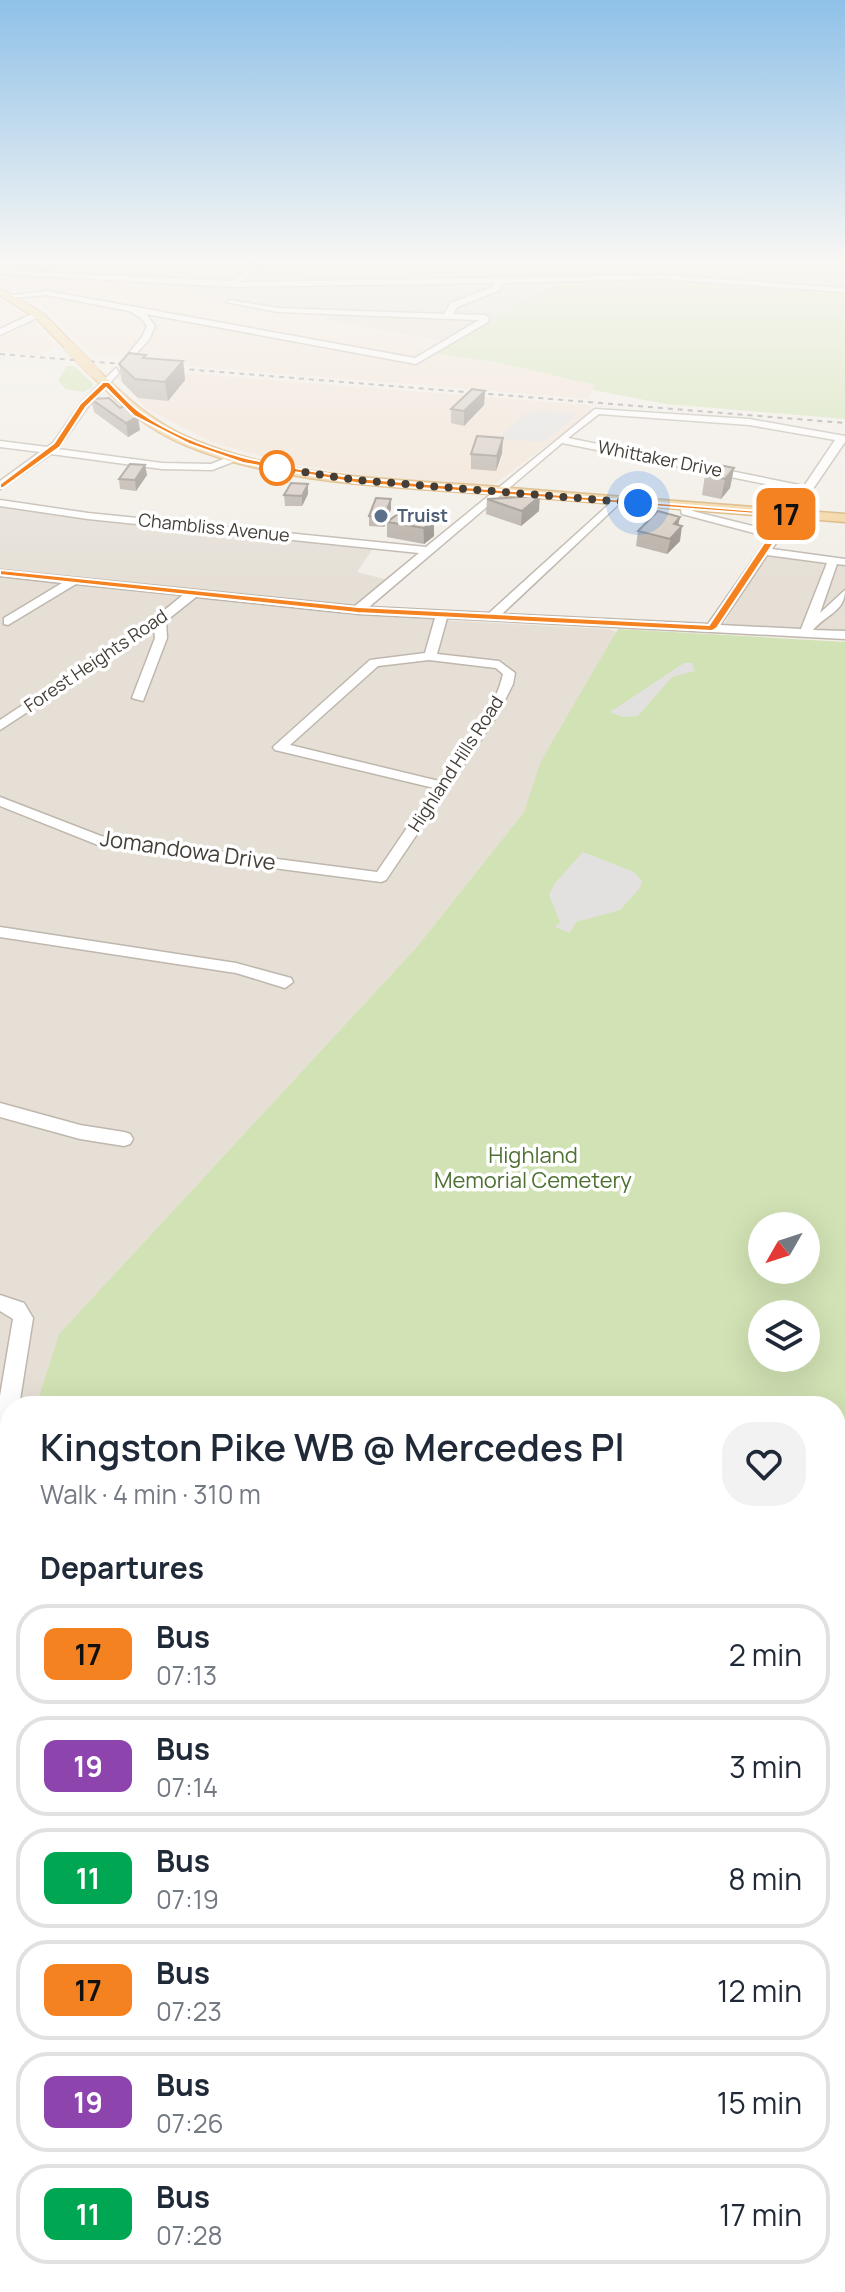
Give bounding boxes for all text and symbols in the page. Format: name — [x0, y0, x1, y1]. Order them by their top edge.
street label: Whittaker Drive — [596, 434, 725, 482]
unlabelled marker — [260, 451, 294, 485]
your location — [618, 483, 658, 523]
line badge: 17 — [750, 488, 822, 540]
text: 17 — [772, 495, 800, 533]
place label: Truist — [397, 503, 448, 527]
street label: Chambliss Avenue — [137, 507, 291, 547]
marker: Truist — [372, 507, 390, 525]
street label: Forest Heights Road — [19, 603, 172, 717]
street label: Highland Hills Road — [402, 691, 508, 836]
street label: Jomandowa Drive — [98, 823, 278, 877]
park label: Highland Memorial Cemetery — [434, 1140, 632, 1195]
north arrow — [748, 1212, 820, 1284]
map controls — [748, 1212, 820, 1372]
button: layers — [748, 1300, 820, 1372]
text: Kingston Pike WB @ Mercedes Pl — [40, 1420, 624, 1472]
button: heart — [722, 1422, 806, 1506]
text: Walk · 4 min · 310 m — [40, 1476, 261, 1512]
text: Departures — [40, 1547, 204, 1588]
text: Bus — [156, 1616, 210, 1657]
text: 2 min — [729, 1634, 802, 1675]
text: 17 — [74, 1635, 102, 1673]
text: 07:13 — [156, 1657, 217, 1693]
text: Bus — [156, 1728, 210, 1769]
text: 3 min — [729, 1746, 802, 1787]
text: 19 — [73, 1747, 103, 1785]
text: 07:14 — [156, 1769, 218, 1805]
text: Bus — [156, 1840, 210, 1881]
text: 8 min — [728, 1858, 802, 1899]
text: 11 — [76, 1859, 100, 1897]
text: 07:19 — [156, 1881, 219, 1917]
text: Bus — [156, 1952, 210, 1993]
text: 12 min — [717, 1970, 802, 2011]
text: 17 — [74, 1971, 102, 2009]
text: 07:23 — [156, 1993, 222, 2029]
text: Bus — [156, 2064, 210, 2105]
text: 15 min — [717, 2082, 802, 2123]
text: 19 — [73, 2083, 103, 2121]
text: 07:26 — [156, 2105, 224, 2141]
text: Bus — [156, 2176, 210, 2217]
text: 17 min — [719, 2194, 802, 2235]
text: 11 — [76, 2195, 100, 2233]
text: 07:28 — [156, 2217, 223, 2253]

